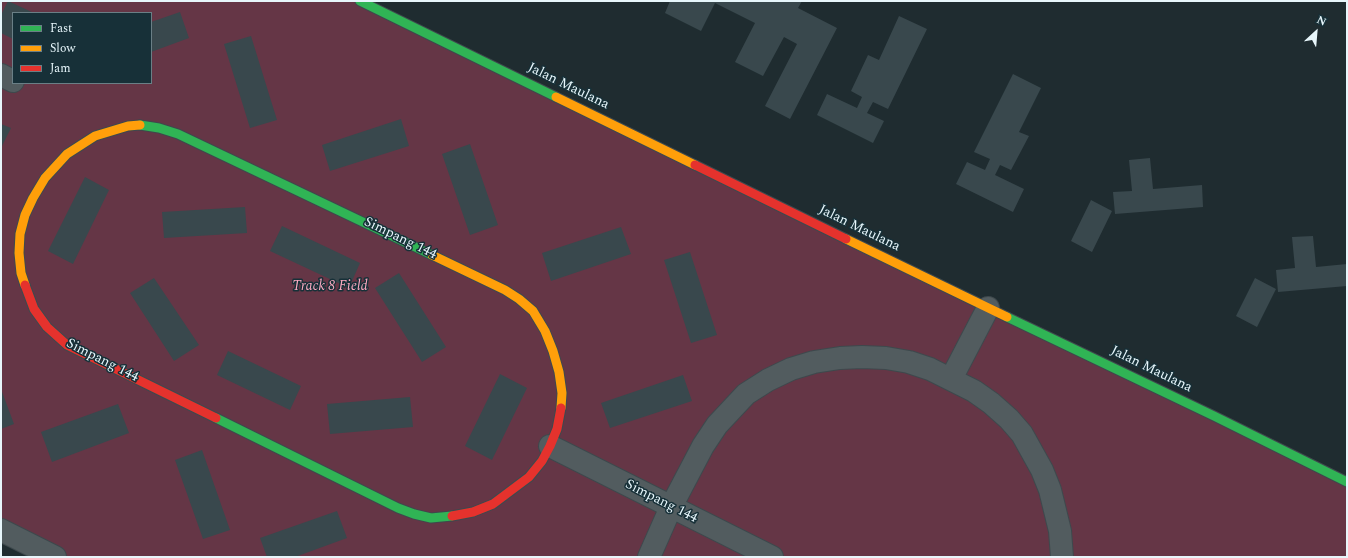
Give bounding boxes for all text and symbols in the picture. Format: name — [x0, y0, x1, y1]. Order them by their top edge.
text: N — [1314, 11, 1329, 30]
legend — [12, 12, 152, 84]
north arrow — [1296, 12, 1336, 52]
text: Fast — [50, 19, 72, 38]
text: Slow — [50, 39, 75, 58]
text: Jam — [50, 59, 71, 78]
street label: Jalan Maulana — [525, 60, 611, 114]
street label: Jalan Maulana — [816, 202, 902, 256]
street label: Simpang 144 — [361, 214, 439, 264]
park label: Track 8 Field — [292, 279, 368, 295]
street label: Simpang 144 — [63, 336, 141, 386]
street label: Jalan Maulana — [1108, 343, 1194, 397]
street label: Simpang 144 — [622, 477, 700, 527]

